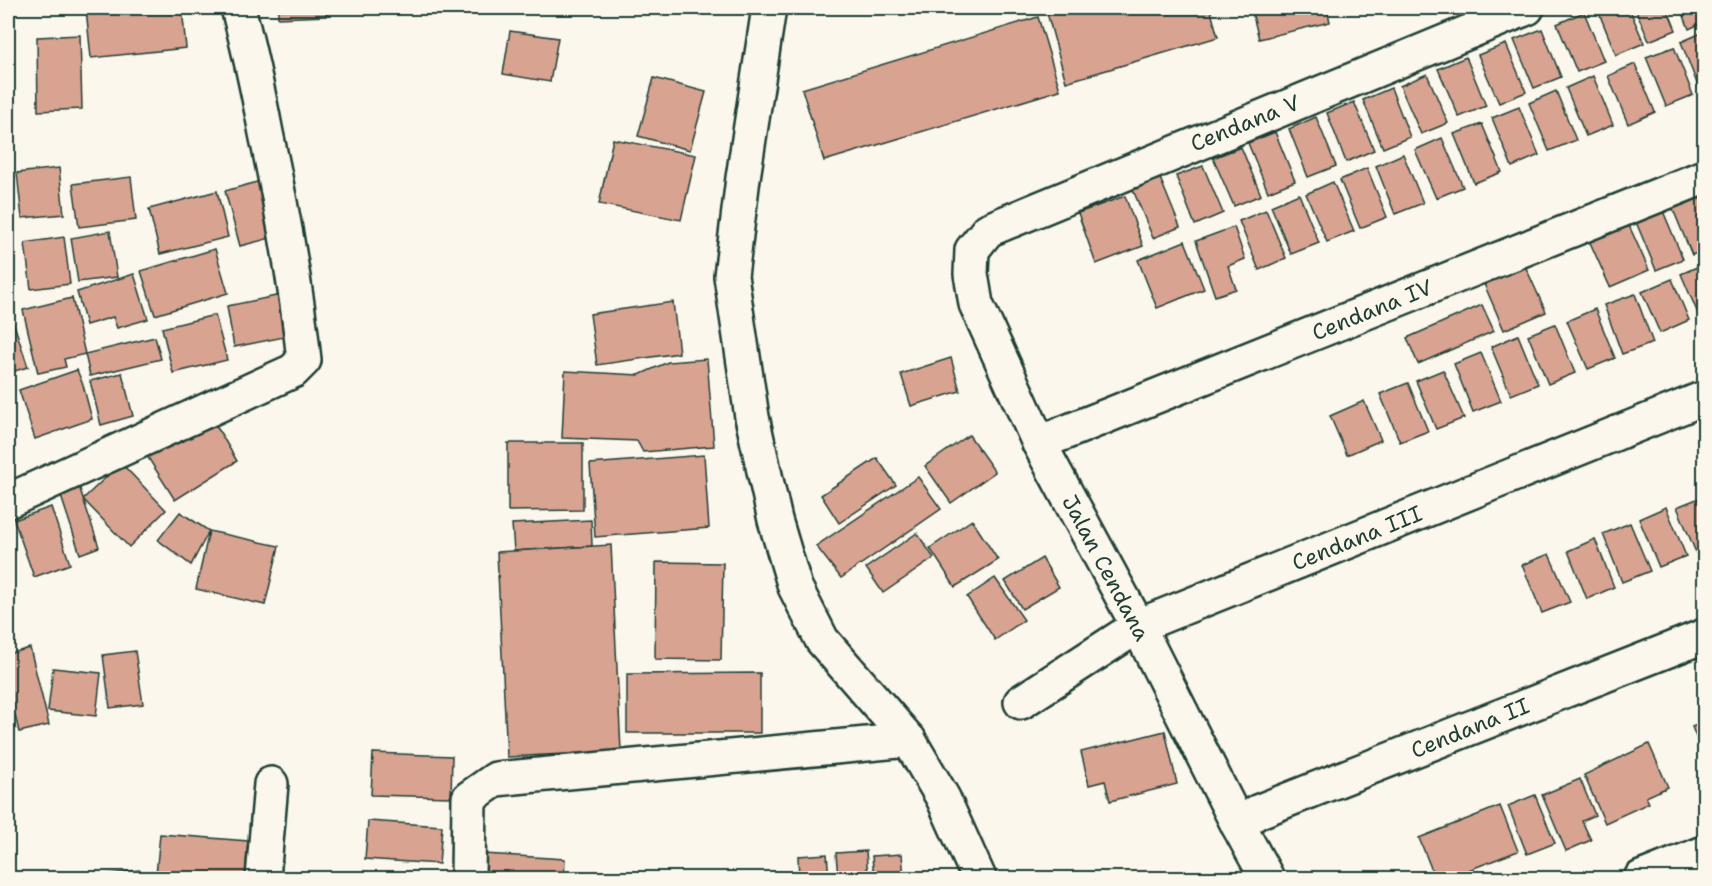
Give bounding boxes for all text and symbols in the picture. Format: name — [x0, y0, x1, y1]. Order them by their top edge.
street label: Cendana V — [1186, 88, 1304, 158]
street label: Cendana IV — [1307, 273, 1437, 347]
street label: Jalan Cendana — [1055, 490, 1157, 646]
street label: Cendana III — [1288, 499, 1426, 577]
street label: Cendana II — [1406, 691, 1534, 765]

